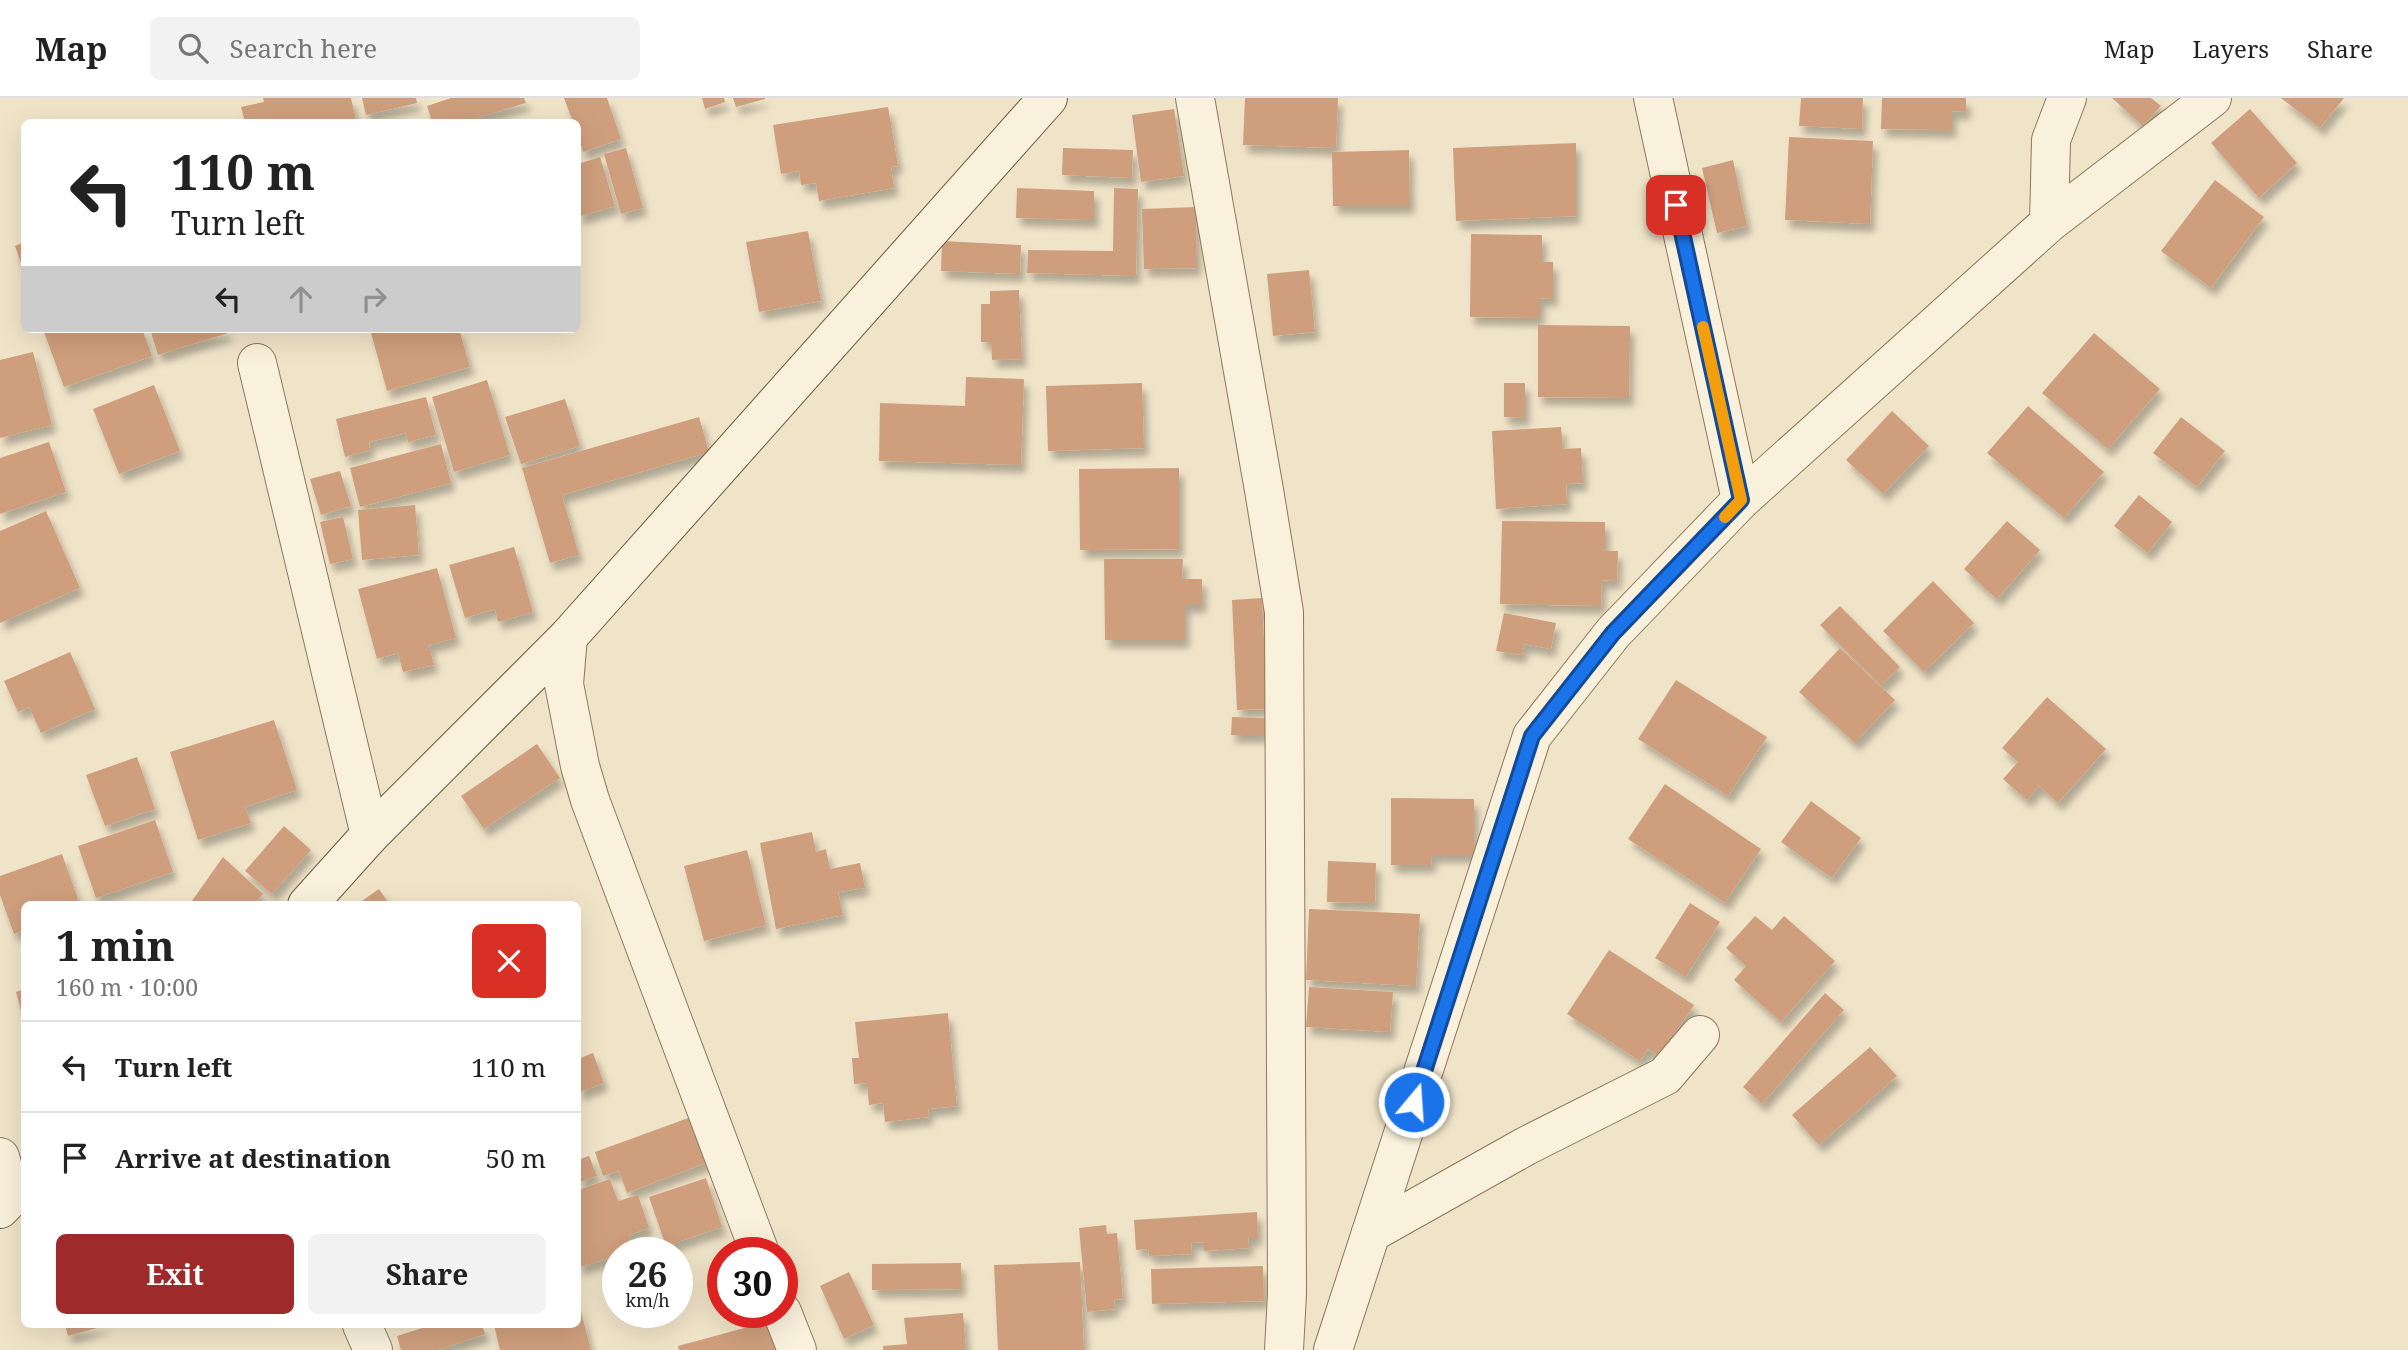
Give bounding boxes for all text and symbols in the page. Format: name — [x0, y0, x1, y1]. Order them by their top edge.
search box — [150, 17, 640, 80]
text: Map — [35, 26, 108, 71]
icon: search — [174, 29, 212, 67]
text: Search here — [230, 30, 377, 66]
text: Map — [2104, 32, 2155, 65]
text: Layers — [2193, 32, 2269, 65]
text: Share — [2307, 32, 2373, 65]
text: 110 m — [171, 138, 315, 204]
icon: left — [56, 147, 147, 238]
pin — [1646, 175, 1706, 235]
icon: arrive — [1657, 186, 1695, 224]
text: Turn left — [171, 201, 305, 244]
icon: left — [209, 280, 247, 318]
icon: ahead — [282, 280, 320, 318]
icon: right — [355, 280, 393, 318]
text: 1 min — [56, 916, 175, 973]
button: close — [472, 924, 546, 998]
text: 160 m · 10:00 — [56, 971, 198, 1003]
icon: left — [56, 1048, 94, 1086]
text: Turn left — [115, 1049, 232, 1085]
text: 110 m — [471, 1049, 546, 1085]
position arrow — [1377, 1065, 1451, 1139]
icon: arrive — [56, 1139, 94, 1177]
text: Arrive at destination — [115, 1140, 391, 1176]
text: 50 m — [486, 1140, 546, 1176]
button: Exit — [56, 1234, 294, 1314]
button: Share — [308, 1234, 546, 1314]
speed limit sign: 30 — [707, 1237, 798, 1328]
text: 26 — [628, 1250, 667, 1297]
text: km/h — [625, 1288, 670, 1312]

